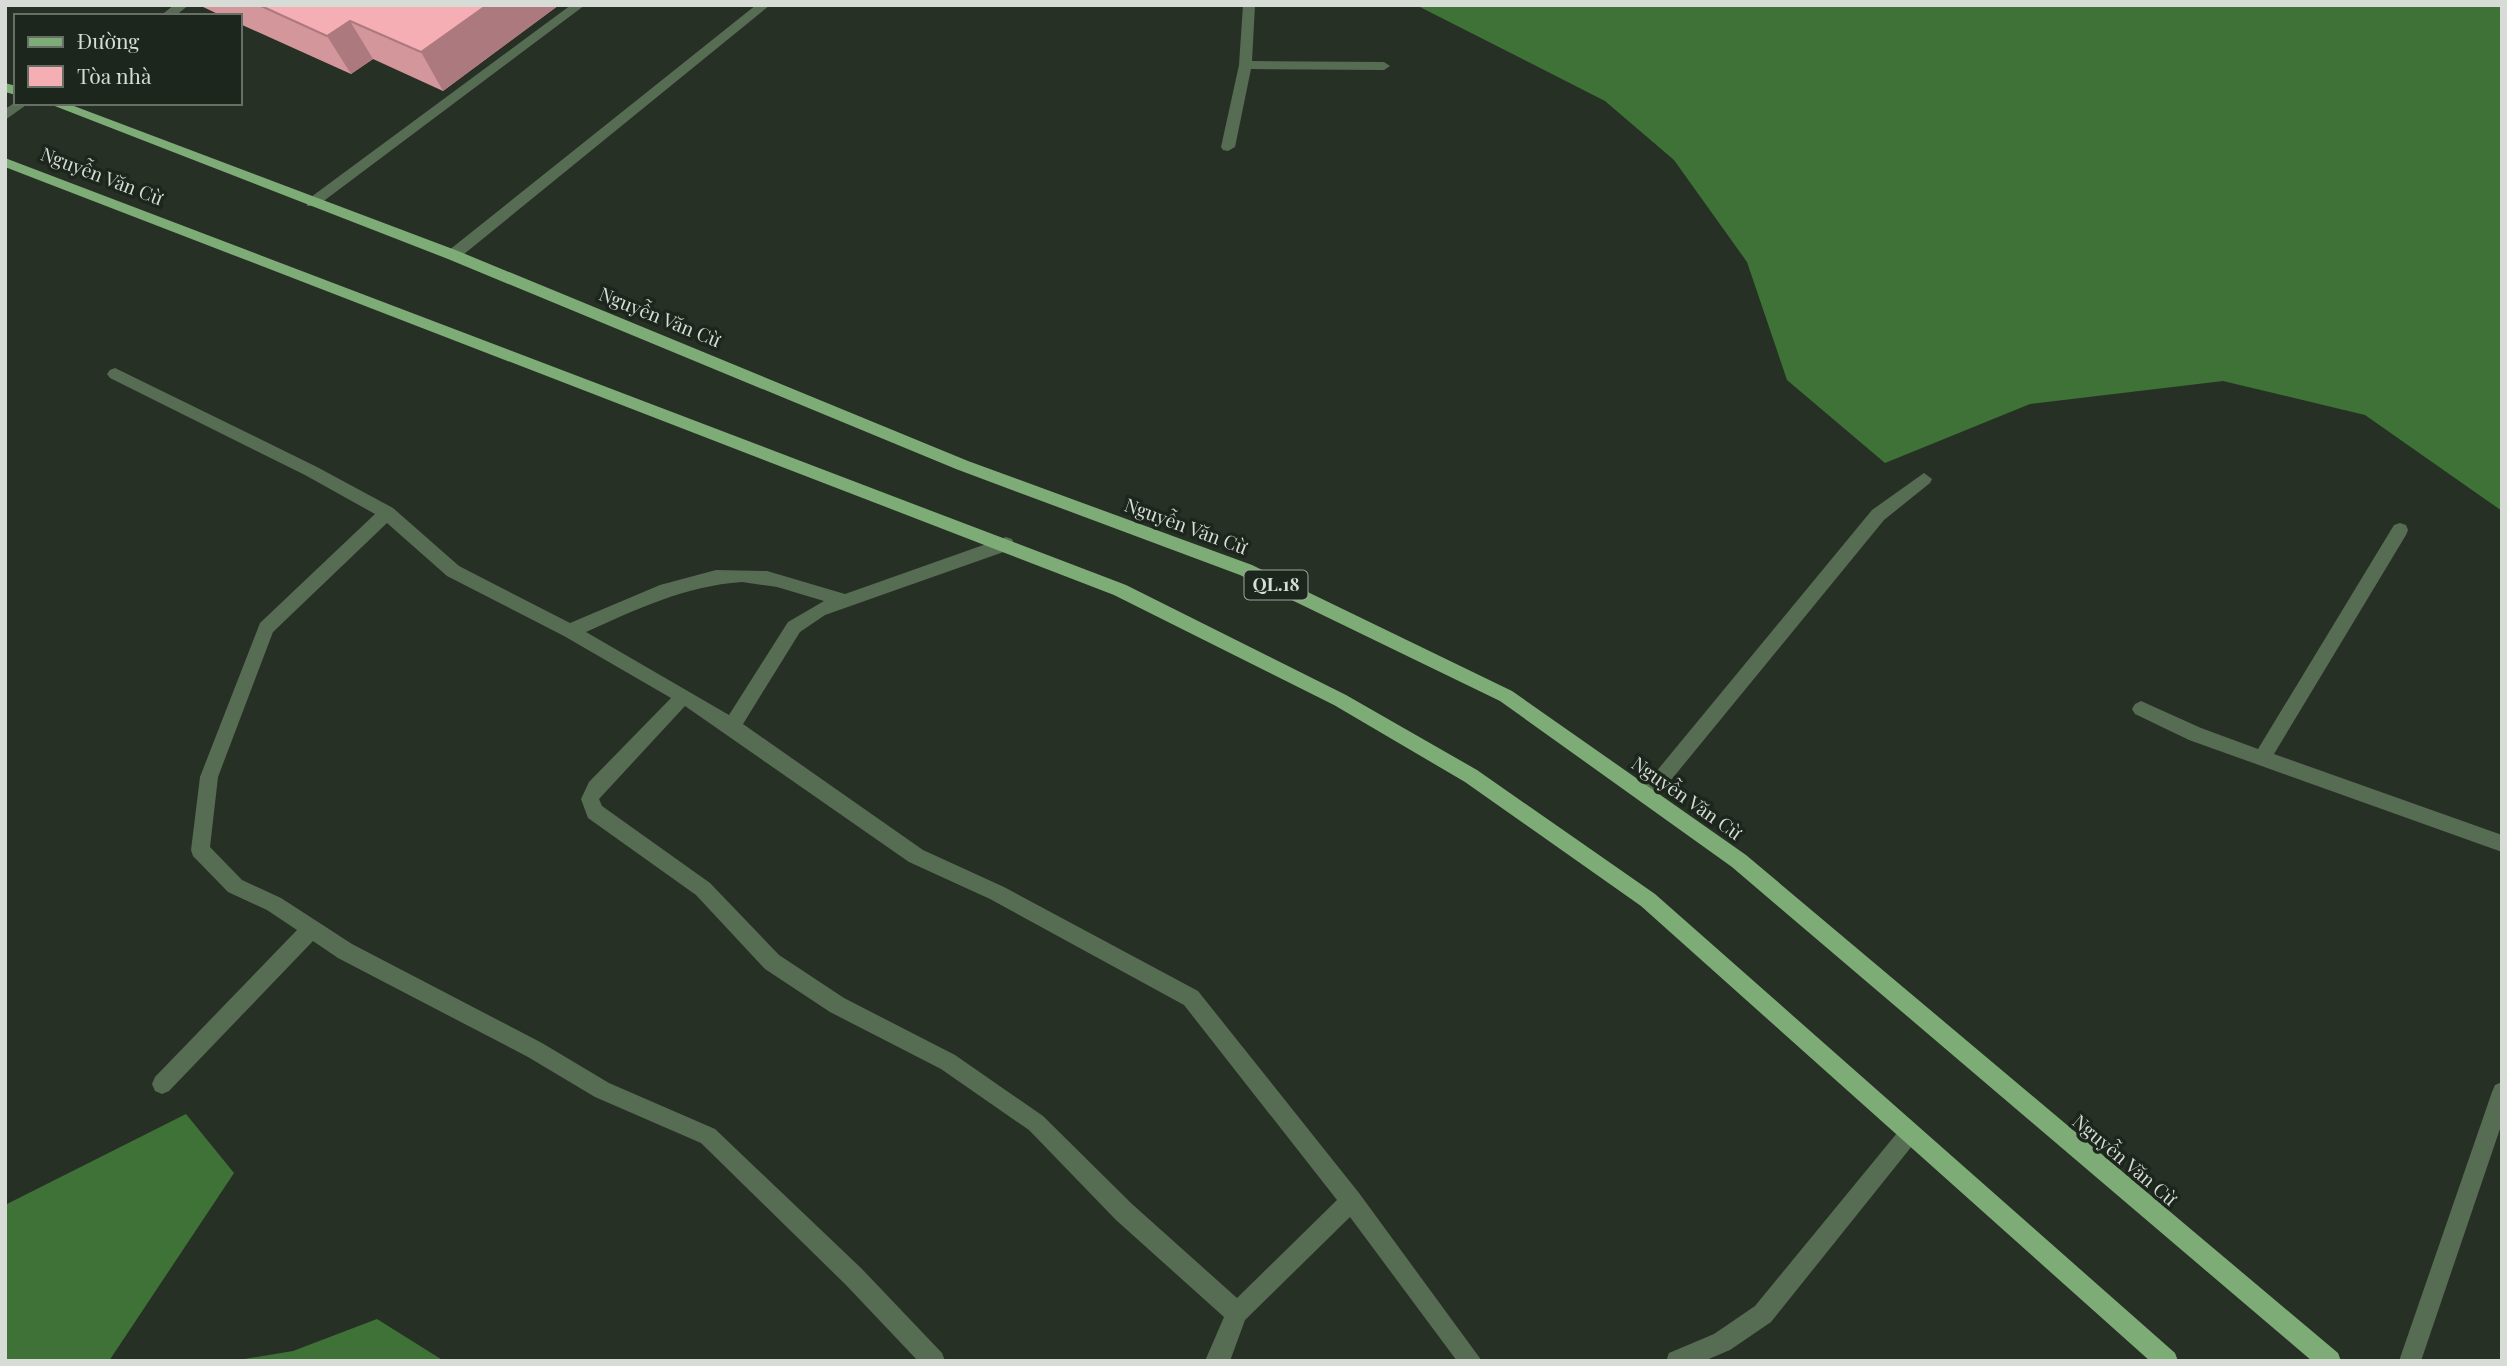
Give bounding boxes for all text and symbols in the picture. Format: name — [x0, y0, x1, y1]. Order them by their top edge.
legend — [14, 14, 242, 105]
text: Đường — [77, 26, 139, 54]
text: Tòa nhà — [77, 61, 152, 89]
street label: Nguyễn Văn Cừ — [37, 140, 167, 210]
street label: Nguyễn Văn Cừ — [596, 280, 725, 352]
street label: Nguyễn Văn Cừ — [1121, 491, 1251, 559]
road number: QL.18 — [1244, 570, 1308, 600]
street label: Nguyễn Văn Cừ — [1627, 749, 1748, 845]
street label: Nguyễn Văn Cừ — [2068, 1108, 2183, 1211]

